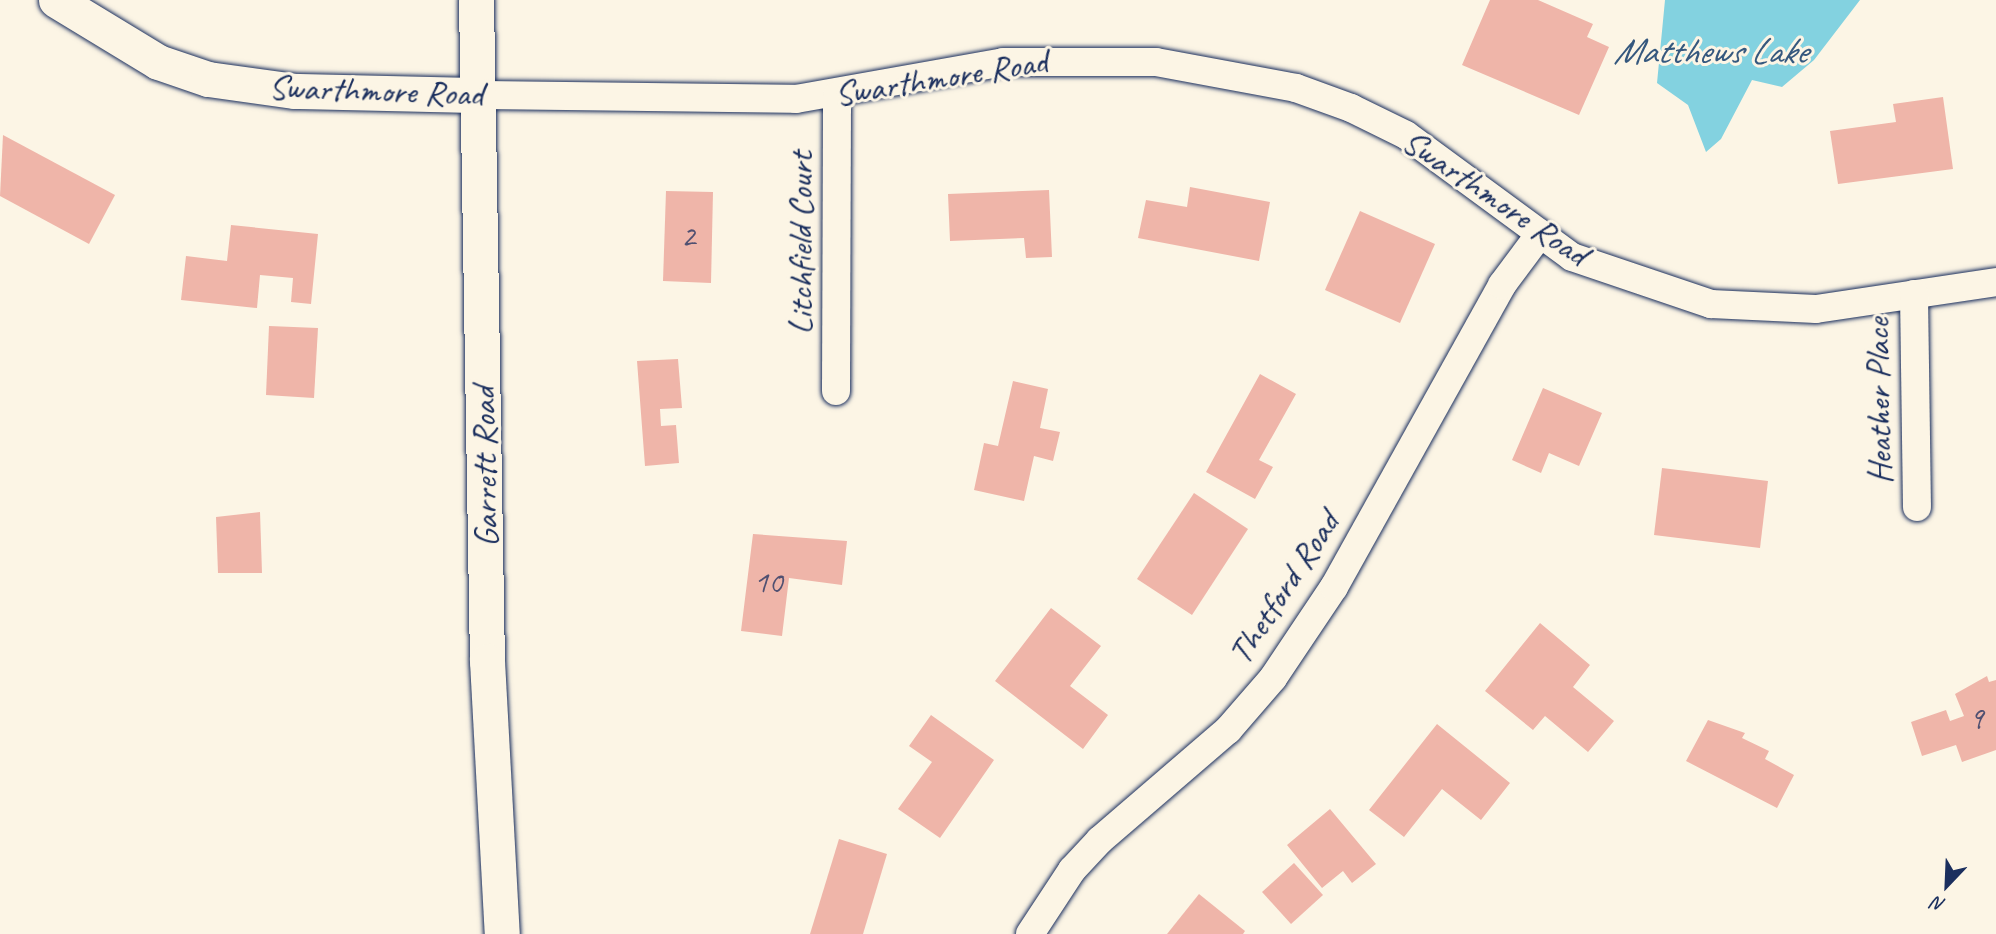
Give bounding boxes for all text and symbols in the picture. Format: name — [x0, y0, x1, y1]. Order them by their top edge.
water label: Matthews Lake — [1613, 29, 1807, 73]
street label: Swarthmore Road — [832, 40, 1050, 116]
street label: Swarthmore Road — [268, 66, 484, 116]
street label: Swarthmore Road — [1394, 121, 1596, 275]
street label: Litchfield Court — [780, 151, 822, 335]
house number: 2 — [681, 217, 695, 255]
street label: Heather Place — [1857, 317, 1901, 485]
street label: Garrett Road — [463, 387, 507, 547]
street label: Thetford Road — [1220, 504, 1348, 672]
house number: 10 — [754, 563, 782, 601]
house number: 9 — [1969, 699, 1983, 737]
north arrow — [1912, 850, 1982, 920]
text: N — [1929, 891, 1949, 918]

